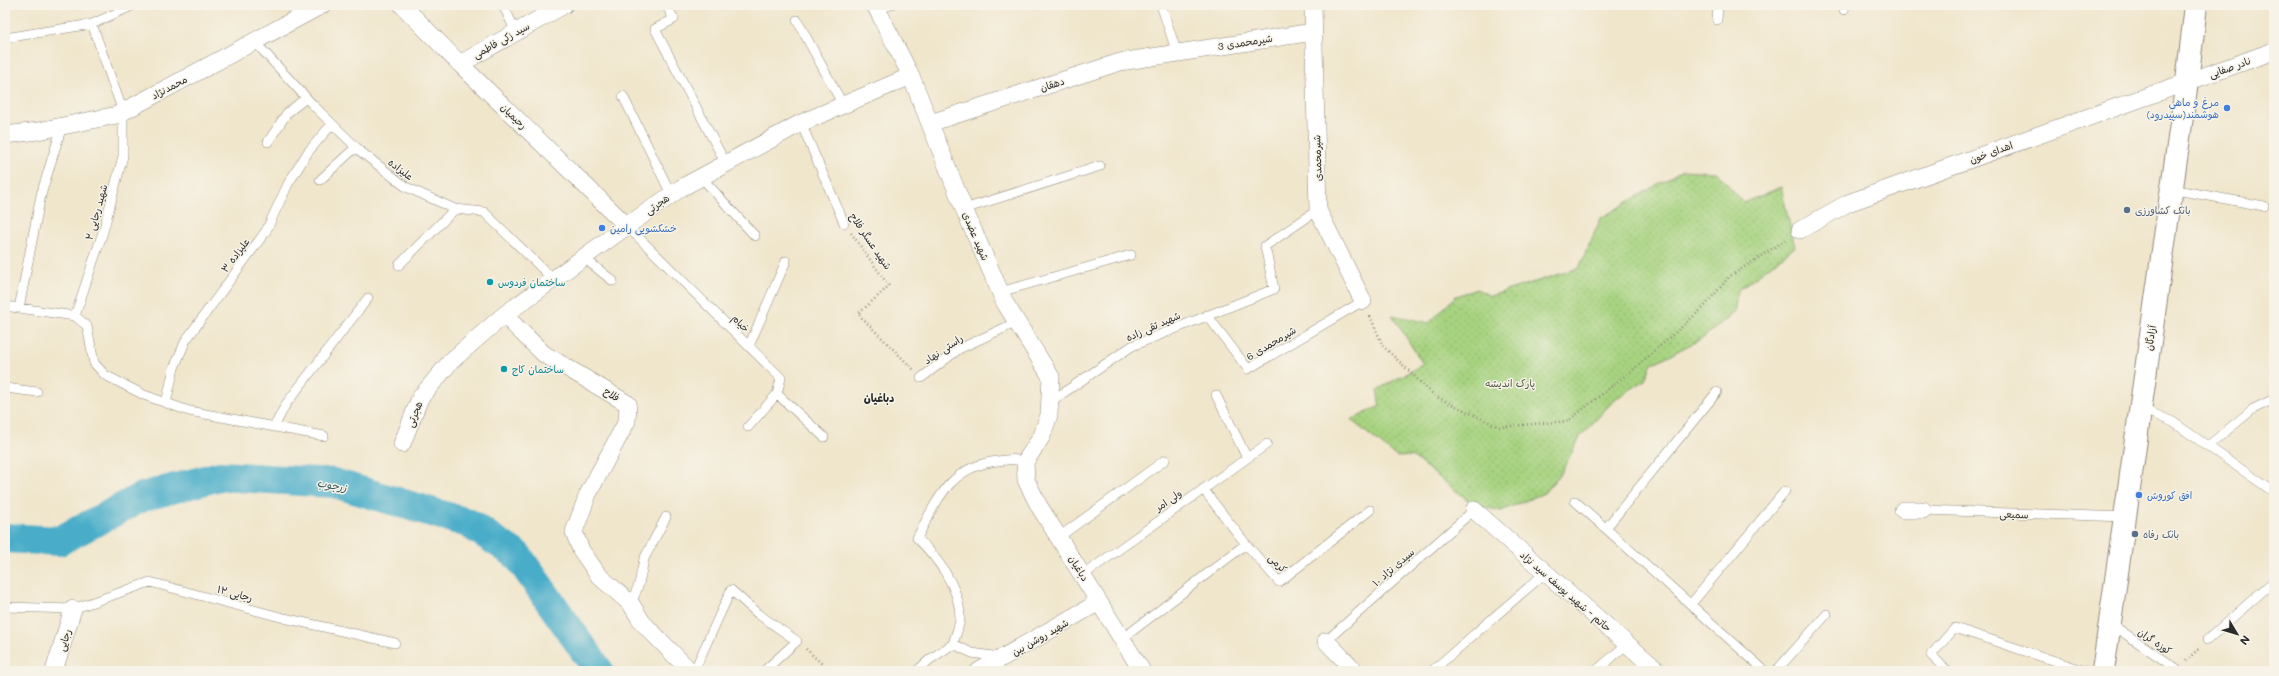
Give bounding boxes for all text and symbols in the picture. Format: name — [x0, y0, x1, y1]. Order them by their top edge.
street label: سید زکی فاطمی — [470, 19, 533, 62]
street label: شیرمحمدی 3 — [1216, 31, 1274, 53]
street label: نادر صفایی — [2207, 53, 2253, 82]
street label: محمدنژاد — [148, 72, 190, 102]
street label: دهقان — [1038, 73, 1066, 94]
place label: مرغ و ماهی هوشمند(سپیدرود) — [2147, 95, 2219, 121]
street label: رحیمیان — [498, 100, 530, 132]
marker: مرغ و ماهی هوشمند(سپیدرود) — [2222, 103, 2232, 113]
street label: شیرمحمدی — [1309, 134, 1325, 181]
street label: اهدای خون — [1967, 138, 2015, 166]
street label: علیزاده — [386, 155, 416, 183]
street label: شهید رجایی ۲ — [81, 182, 112, 242]
street label: هجرتی — [642, 191, 673, 218]
place label: بانک کشاورزی — [2135, 203, 2191, 217]
marker: بانک کشاورزی — [2122, 205, 2132, 215]
street label: شهید عضدی — [959, 209, 993, 263]
street label: شهید عسگر فلاح — [846, 210, 895, 273]
place label: خشکشویی رامین — [610, 221, 677, 236]
marker: خشکشویی رامین — [597, 223, 607, 233]
street label: علیزاده ۳ — [218, 235, 252, 275]
place label: ساختمان فردوس — [498, 275, 566, 289]
marker: ساختمان فردوس — [485, 277, 495, 287]
street label: شهید تقی زاده — [1123, 308, 1183, 345]
street label: خیام — [728, 311, 753, 336]
street label: شیرمحمدی 6 — [1244, 323, 1299, 363]
street label: آزادگان — [2141, 324, 2159, 352]
street label: راستی نهاد — [921, 331, 966, 368]
place label: ساختمان کاج — [512, 362, 564, 377]
marker: ساختمان کاج — [499, 364, 509, 374]
park label: پارک اندیشه — [1485, 376, 1535, 390]
street label: فلاح — [601, 384, 623, 405]
district label: دباغیان — [864, 390, 894, 405]
street label: هجرتی — [402, 399, 426, 429]
water label: زرجوب — [316, 475, 349, 495]
street label: ولی امر — [1151, 486, 1185, 516]
place label: افق کوروش — [2147, 488, 2192, 502]
marker: افق کوروش — [2134, 490, 2144, 500]
street label: سمیعی — [1999, 506, 2029, 523]
place label: بانک رفاه — [2143, 527, 2179, 541]
marker: بانک رفاه — [2130, 529, 2140, 539]
street label: سیدی نژاد ۱۰ — [1369, 545, 1417, 589]
street label: حاتم - شهید یوسف سید نژاد — [1517, 547, 1615, 635]
street label: کرمی — [1265, 551, 1290, 576]
street label: دباغیان — [1066, 552, 1092, 584]
street label: رجایی ۱۲ — [215, 582, 254, 605]
north arrow — [2217, 614, 2257, 654]
street label: شهید روشن بین — [1009, 615, 1071, 659]
street label: کوزه گران — [2135, 625, 2175, 657]
street label: رجایی — [54, 627, 75, 653]
text: N — [2237, 633, 2254, 648]

